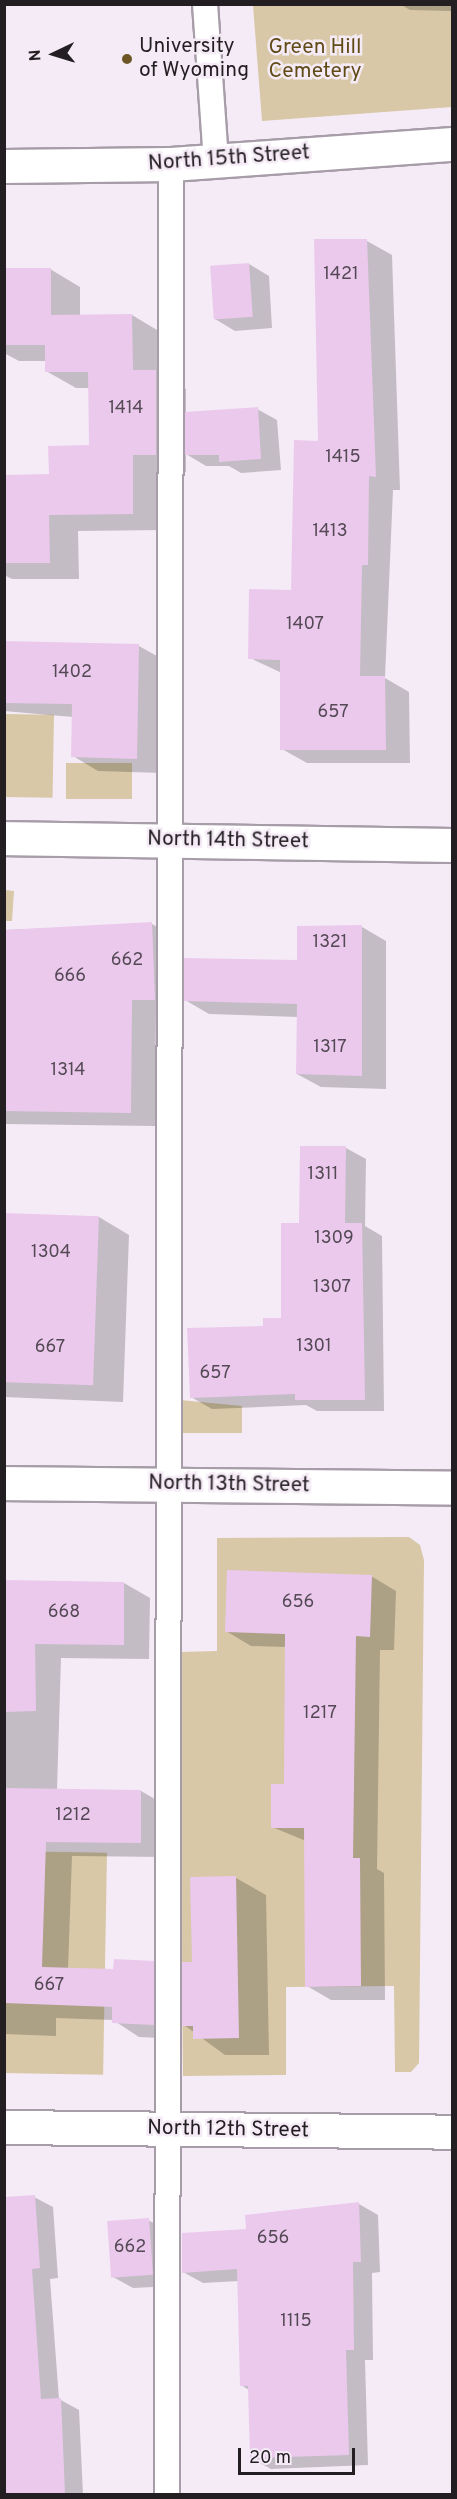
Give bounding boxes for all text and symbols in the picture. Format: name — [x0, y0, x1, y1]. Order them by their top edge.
north arrow — [24, 24, 84, 84]
place label: University of Wyoming — [139, 34, 250, 84]
park label: Green Hill Cemetery — [268, 35, 362, 85]
text: N — [26, 49, 46, 62]
marker: University of Wyoming — [120, 52, 134, 66]
street label: North 15th Street — [147, 141, 311, 177]
house number: 1421 — [323, 264, 359, 286]
house number: 1414 — [108, 398, 144, 420]
house number: 1415 — [325, 447, 361, 469]
house number: 1413 — [312, 521, 348, 543]
house number: 1407 — [286, 614, 324, 636]
house number: 1402 — [52, 662, 92, 684]
house number: 657 — [317, 702, 349, 724]
street label: North 14th Street — [147, 827, 309, 855]
house number: 1321 — [313, 932, 347, 954]
house number: 662 — [111, 950, 143, 972]
house number: 666 — [54, 966, 86, 988]
house number: 1317 — [313, 1037, 347, 1059]
house number: 1314 — [50, 1060, 86, 1082]
house number: 1311 — [308, 1164, 338, 1186]
house number: 1309 — [314, 1228, 354, 1250]
house number: 1304 — [31, 1242, 71, 1264]
house number: 1307 — [313, 1277, 351, 1299]
house number: 1301 — [296, 1336, 332, 1358]
house number: 667 — [35, 1337, 65, 1359]
house number: 657 — [199, 1363, 231, 1385]
street label: North 13th Street — [148, 1471, 310, 1499]
house number: 656 — [282, 1592, 314, 1614]
house number: 668 — [48, 1602, 80, 1624]
house number: 1217 — [303, 1703, 337, 1725]
house number: 1212 — [55, 1805, 91, 1827]
house number: 667 — [34, 1975, 64, 1997]
street label: North 12th Street — [147, 2116, 309, 2144]
house number: 656 — [257, 2228, 289, 2250]
house number: 662 — [114, 2237, 146, 2259]
house number: 1115 — [280, 2311, 312, 2333]
scale bar — [241, 2436, 358, 2474]
text: 20 m — [249, 2447, 291, 2470]

